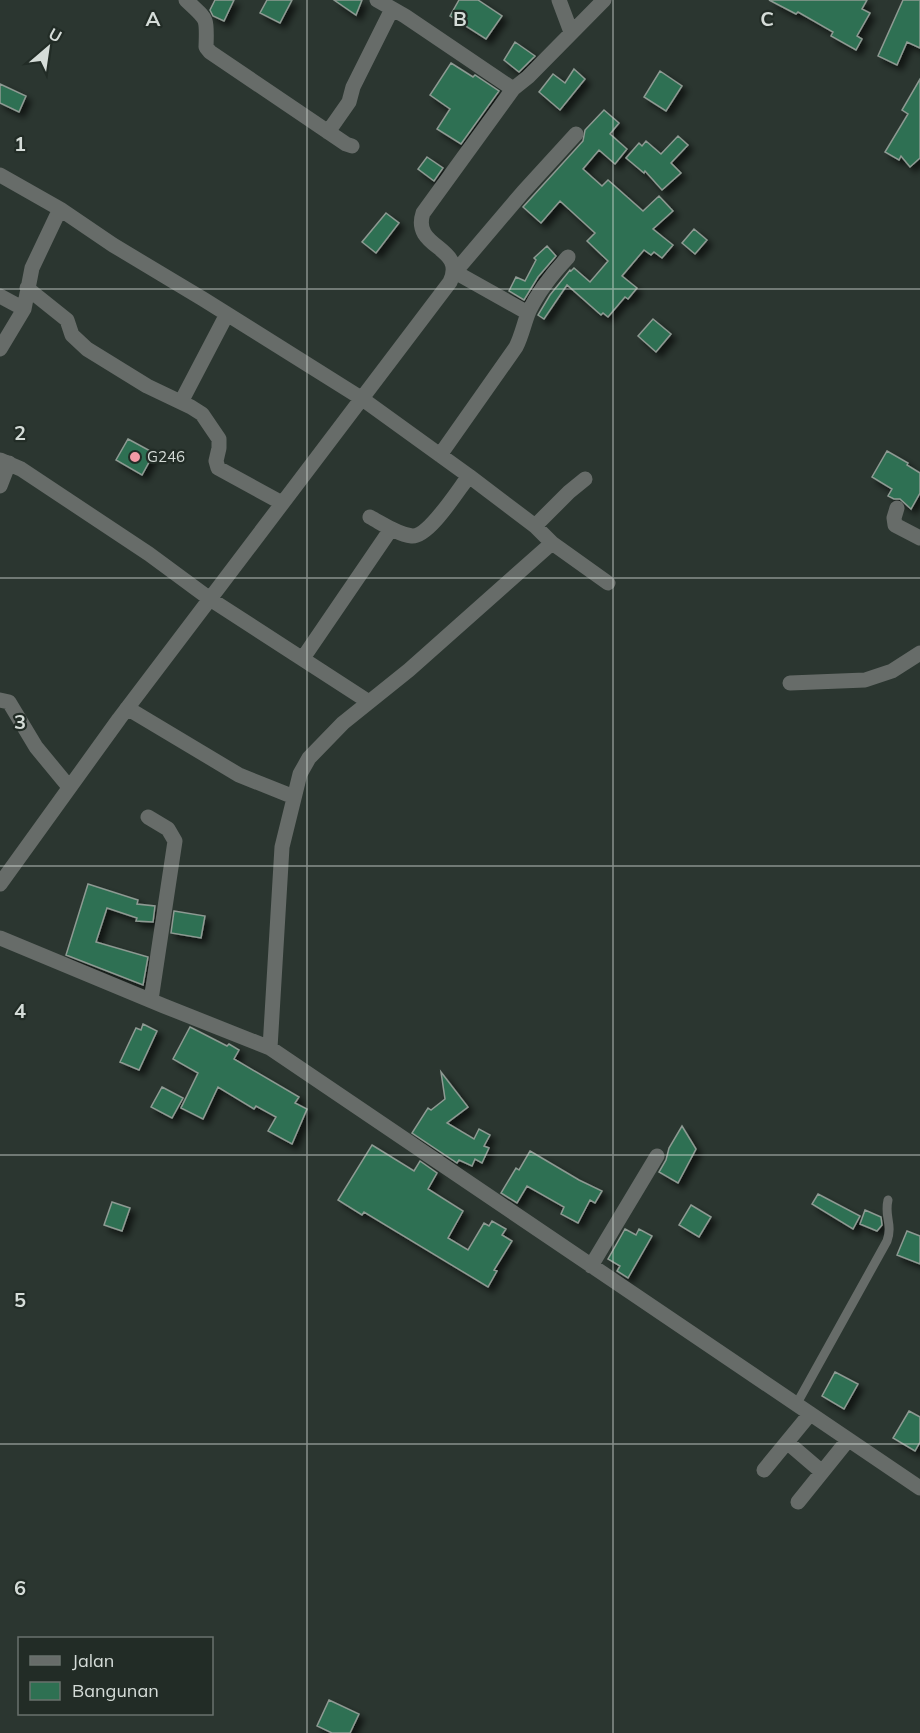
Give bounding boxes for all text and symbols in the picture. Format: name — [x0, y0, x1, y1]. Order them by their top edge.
text: A — [146, 6, 161, 31]
text: B — [453, 6, 467, 31]
text: C — [760, 6, 774, 31]
north arrow — [18, 18, 78, 78]
text: U — [45, 23, 65, 46]
text: 1 — [14, 131, 26, 156]
text: 2 — [14, 420, 26, 445]
place label: G246 — [147, 447, 185, 466]
marker: G246 — [128, 450, 142, 464]
text: 3 — [14, 709, 26, 734]
text: 4 — [14, 998, 26, 1023]
text: 5 — [14, 1287, 26, 1312]
text: 6 — [14, 1575, 26, 1600]
legend — [18, 1637, 213, 1715]
text: Jalan — [72, 1649, 114, 1672]
text: Bangunan — [72, 1679, 159, 1702]

